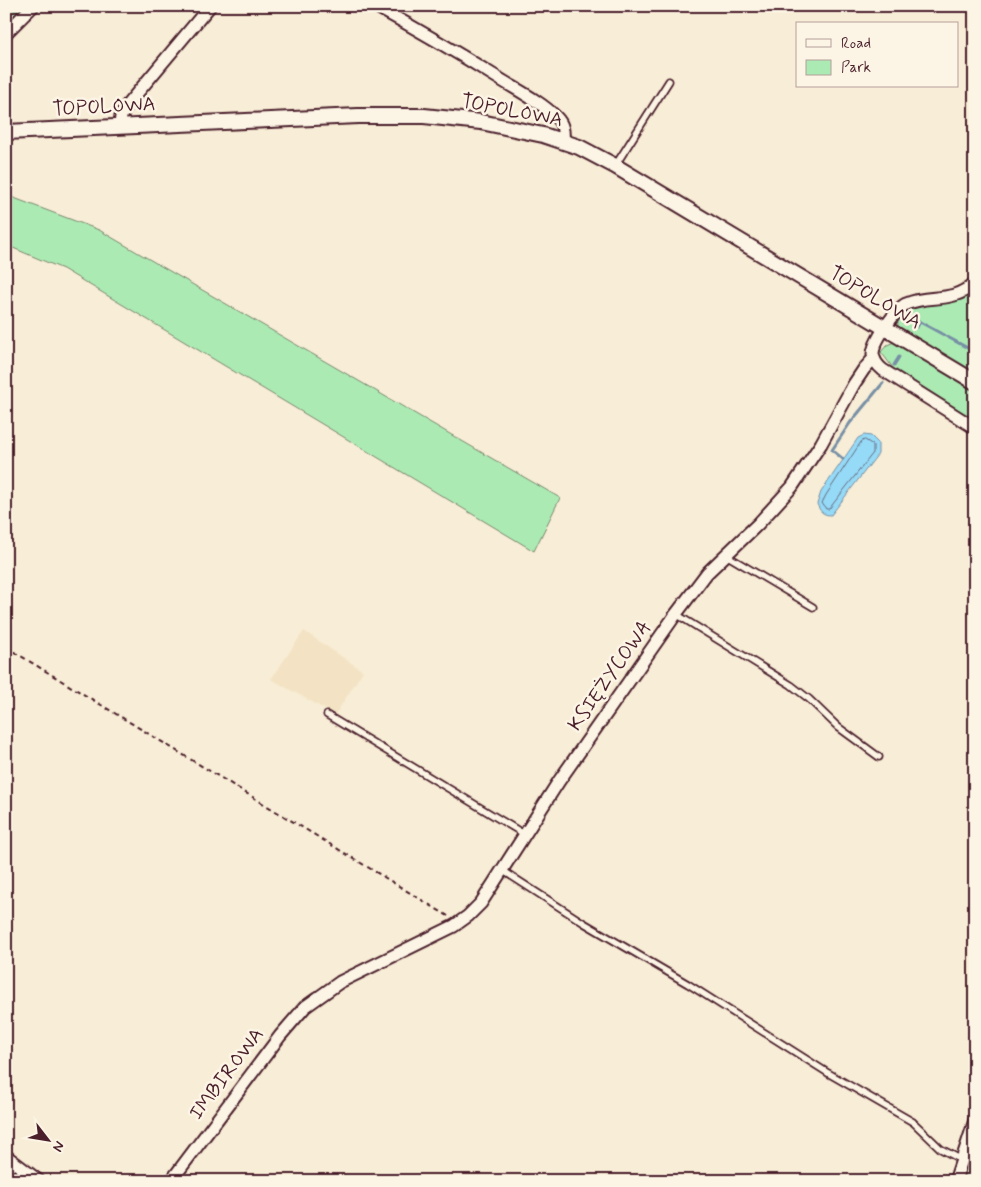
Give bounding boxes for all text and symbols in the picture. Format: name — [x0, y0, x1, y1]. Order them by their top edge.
legend — [796, 22, 958, 88]
text: Road — [841, 34, 871, 54]
text: Park — [841, 58, 871, 78]
street label: TOPOLOWA — [459, 88, 565, 134]
street label: TOPOLOWA — [52, 91, 156, 123]
street label: TOPOLOWA — [824, 260, 926, 336]
street label: KSIĘŻYCOWA — [562, 615, 658, 737]
street label: IMBIROWA — [183, 1022, 271, 1126]
north arrow — [22, 1114, 72, 1164]
text: N — [48, 1138, 68, 1155]

